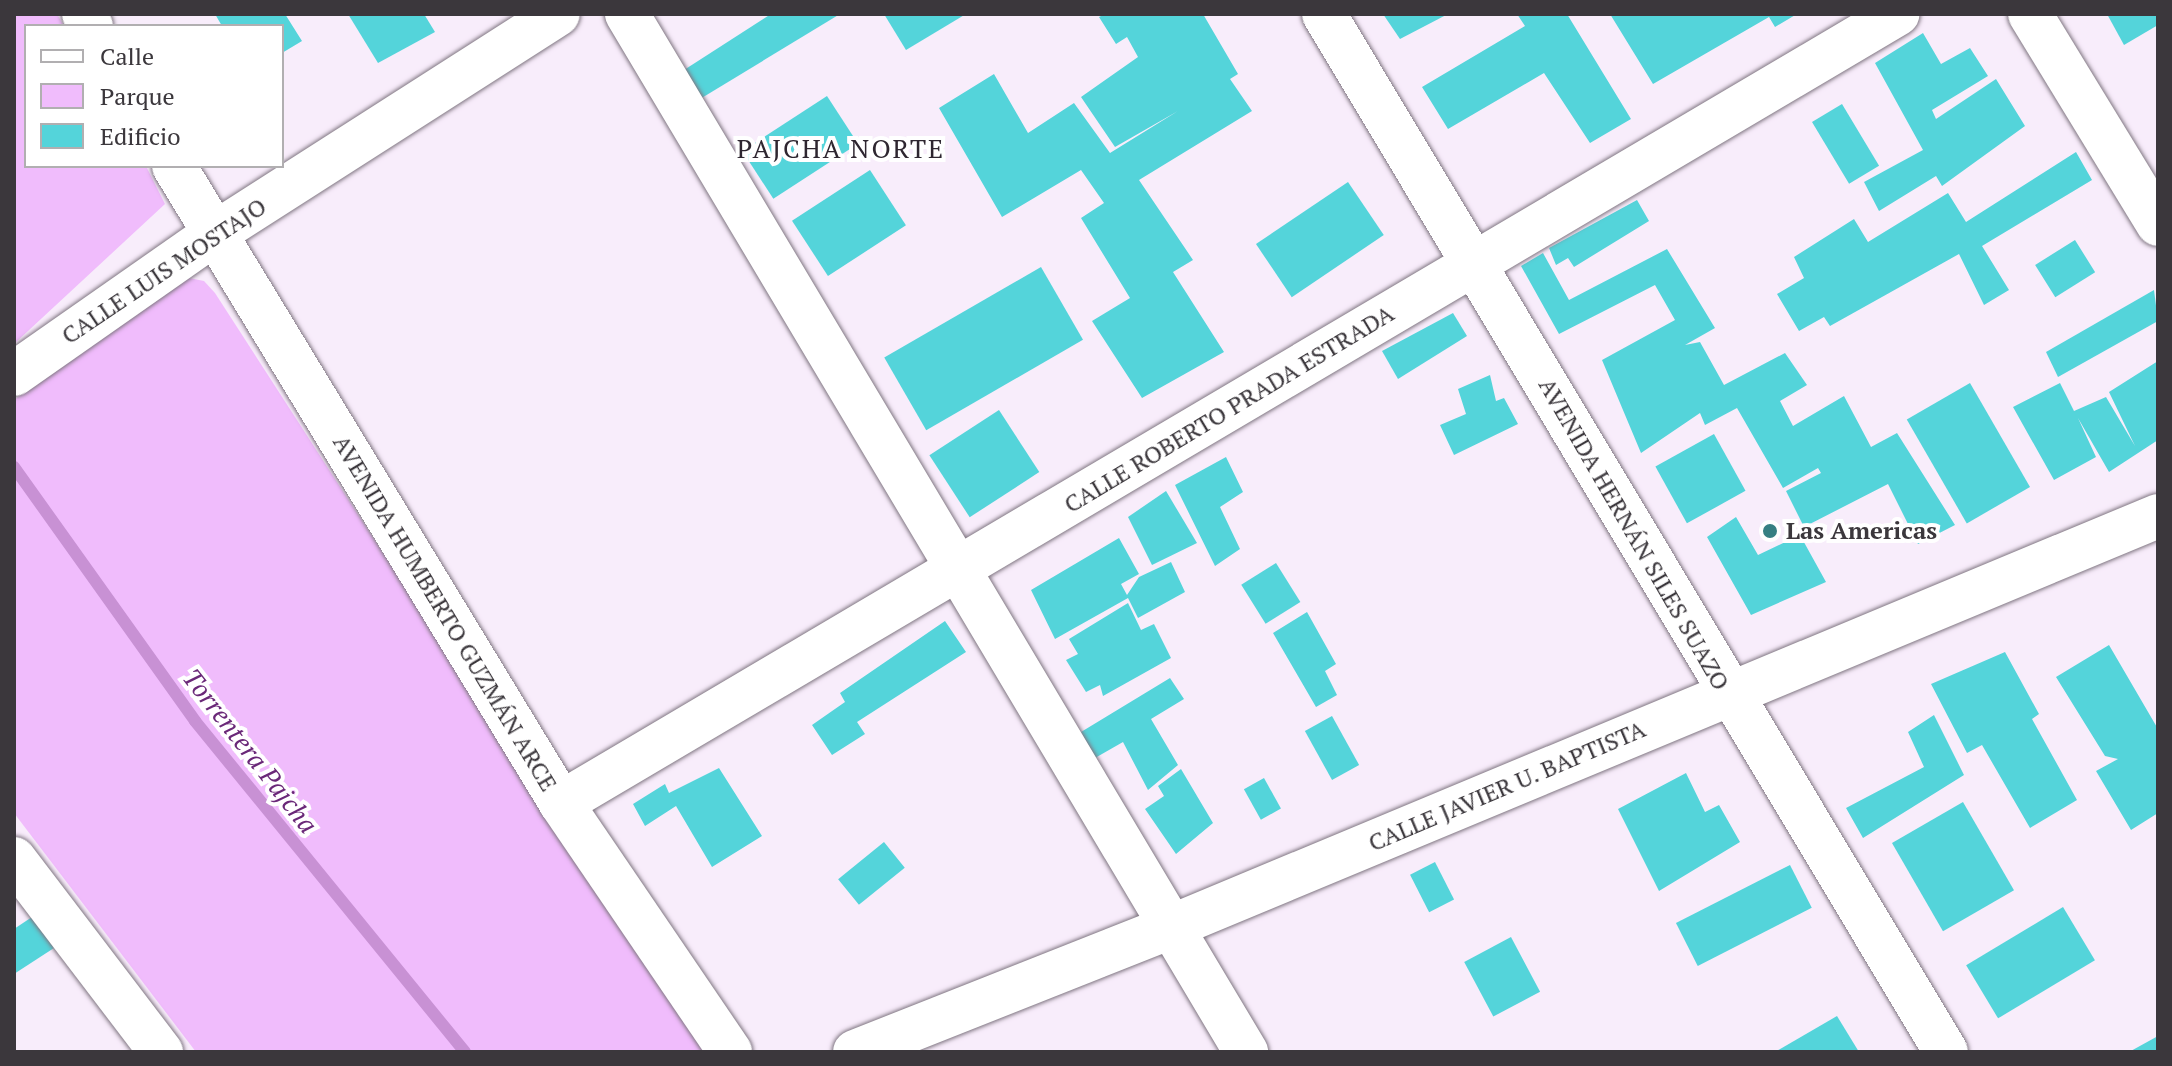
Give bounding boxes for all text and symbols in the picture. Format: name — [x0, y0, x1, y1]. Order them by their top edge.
legend — [24, 24, 284, 168]
text: Calle — [100, 40, 154, 72]
text: Parque — [100, 80, 175, 112]
text: Edificio — [100, 120, 181, 152]
district label: PAJCHA NORTE — [737, 133, 945, 165]
street label: CALLE LUIS MOSTAJO — [56, 192, 272, 350]
street label: CALLE ROBERTO PRADA ESTRADA — [1059, 299, 1399, 519]
street label: AVENIDA HERNÁN SILES SUAZO — [1532, 373, 1736, 695]
street label: AVENIDA HUMBERTO GUZMÁN ARCE — [327, 429, 563, 797]
place label: Las Americas — [1786, 517, 1937, 545]
marker: Las Americas — [1761, 522, 1779, 540]
water label: Torrentera Pajcha — [176, 662, 324, 840]
street label: CALLE JAVIER U. BAPTISTA — [1364, 714, 1650, 858]

